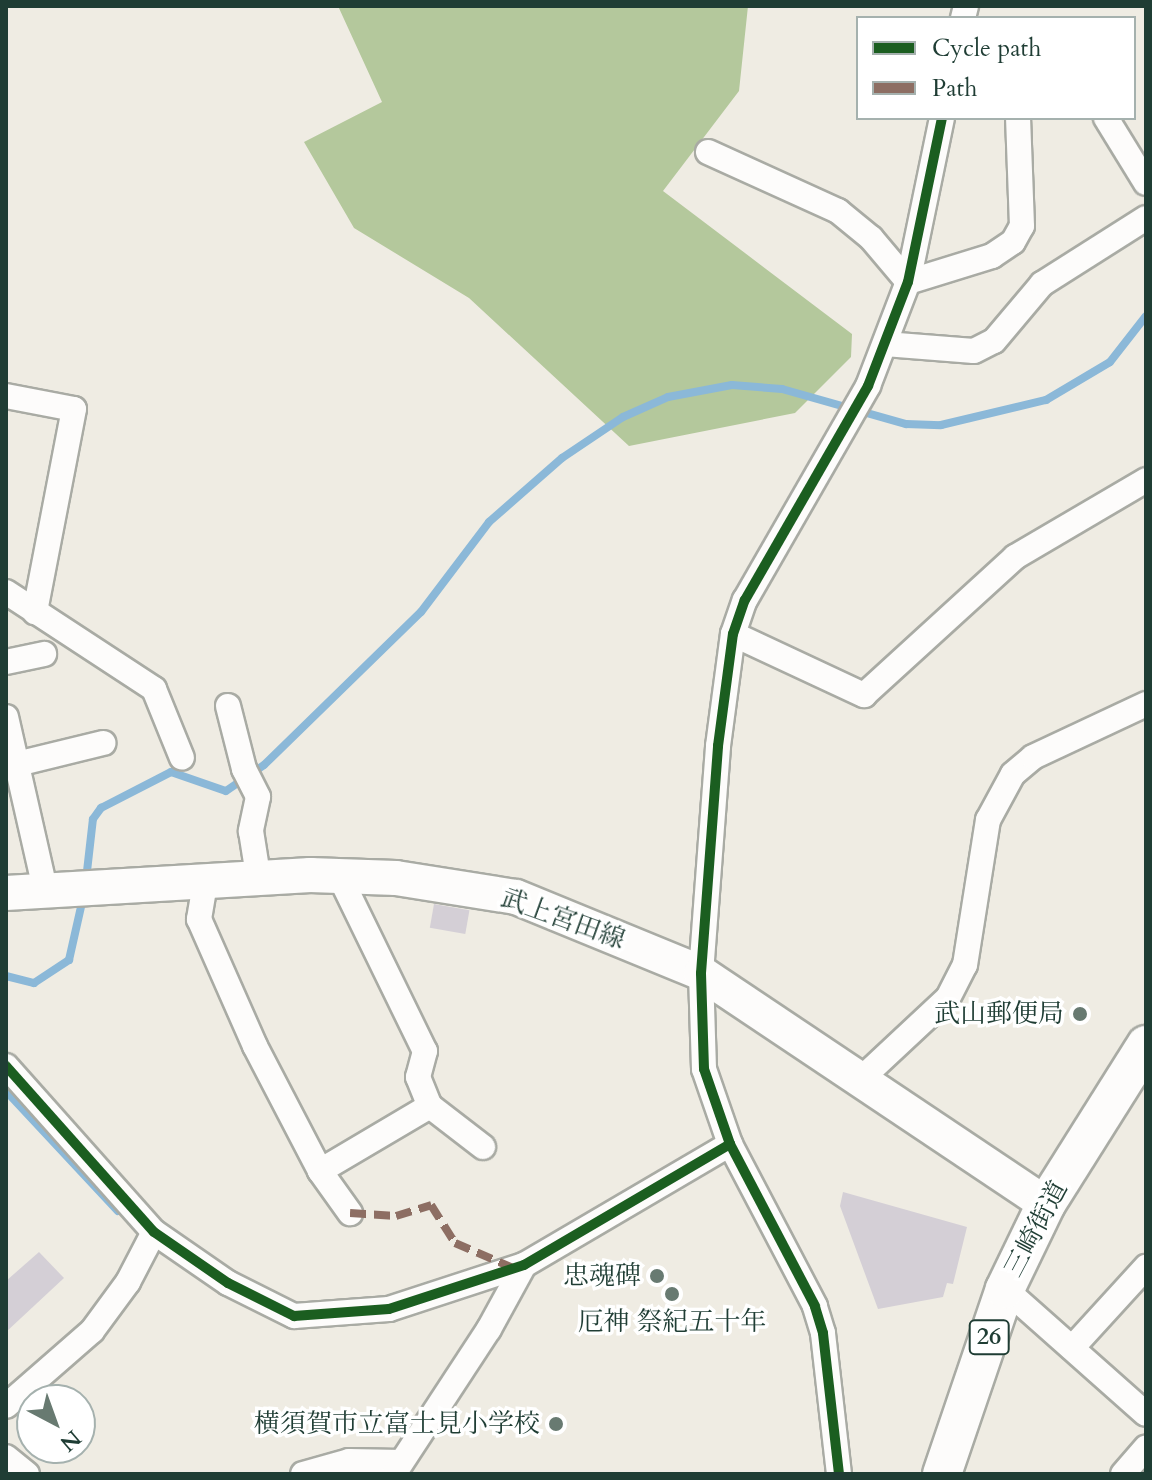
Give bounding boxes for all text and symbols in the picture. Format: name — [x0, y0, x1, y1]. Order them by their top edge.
legend — [856, 16, 1136, 120]
text: Cycle path — [932, 32, 1041, 65]
text: Path — [932, 72, 977, 105]
street label: 武上宮田線 — [497, 882, 629, 956]
place label: 武山郵便局 — [934, 998, 1064, 1030]
marker: 武山郵便局 — [1071, 1005, 1089, 1023]
street label: 三崎街道 — [998, 1176, 1074, 1282]
place label: 忠魂碑 — [563, 1260, 641, 1292]
marker: 忠魂碑 — [648, 1267, 666, 1285]
marker: 厄神 祭紀五十年 — [663, 1285, 681, 1303]
place label: 厄神 祭紀五十年 — [578, 1306, 766, 1338]
road number: 26 — [967, 1317, 1011, 1357]
north arrow — [16, 1384, 96, 1464]
place label: 横須賀市立富士見小学校 — [254, 1408, 540, 1440]
marker: 横須賀市立富士見小学校 — [547, 1415, 565, 1433]
text: N — [53, 1423, 87, 1458]

